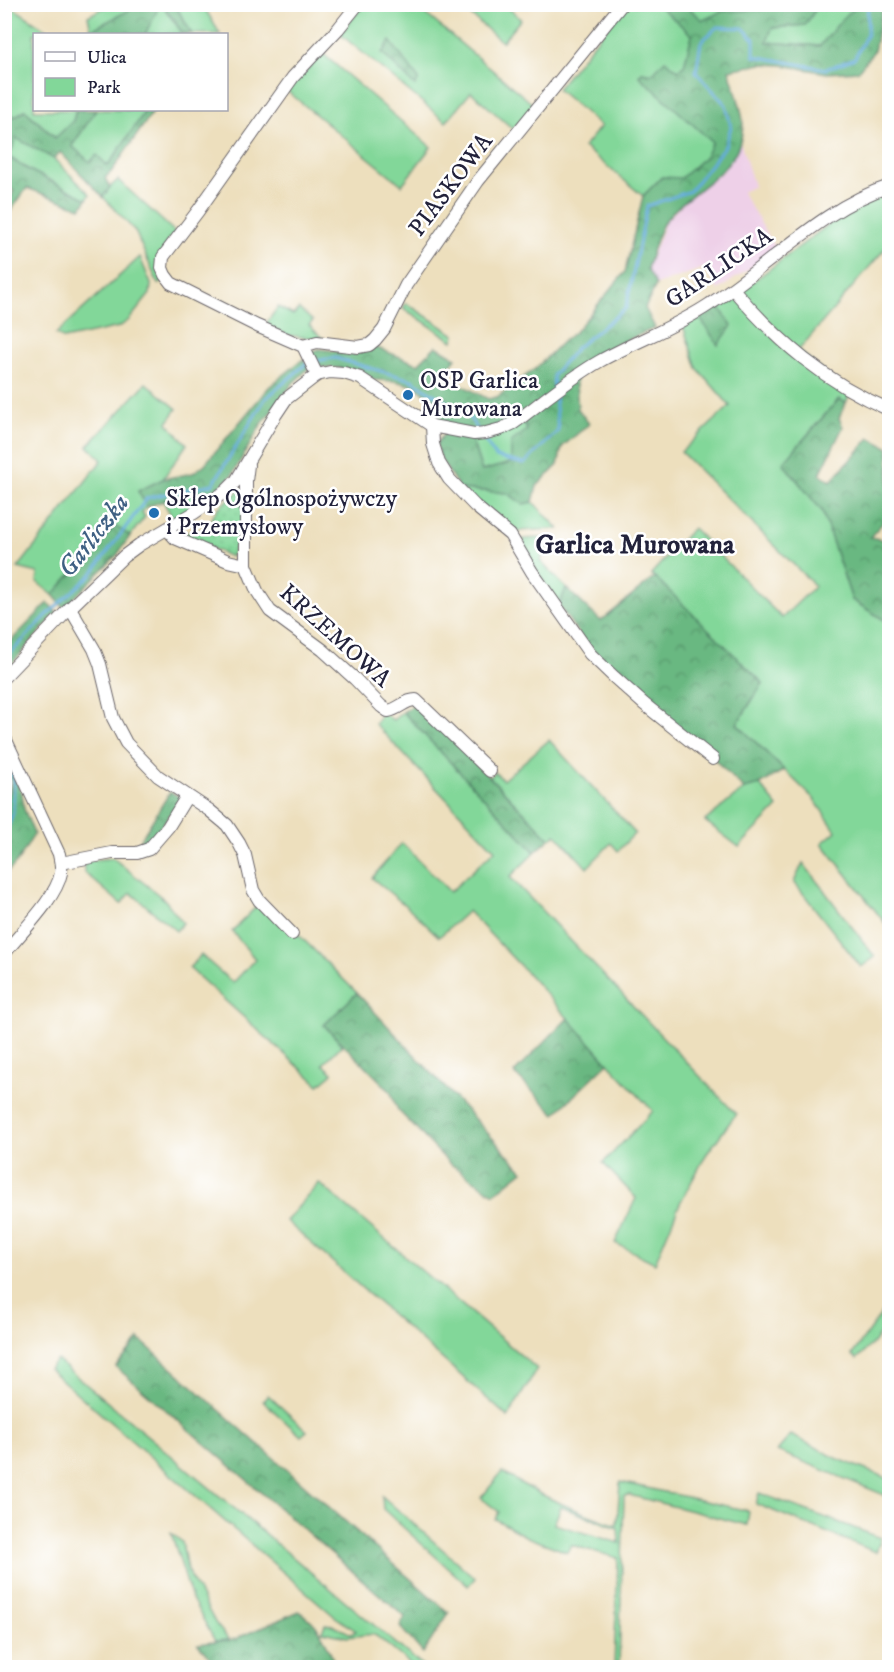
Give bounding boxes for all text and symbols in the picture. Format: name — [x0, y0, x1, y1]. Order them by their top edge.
legend — [33, 33, 228, 111]
text: Ulica — [87, 47, 127, 69]
text: Park — [87, 77, 121, 99]
street label: PIASKOWA — [403, 127, 500, 242]
street label: GARLICKA — [660, 221, 779, 315]
place label: OSP Garlica Murowana — [420, 366, 539, 424]
marker: OSP Garlica Murowana — [401, 388, 415, 402]
place label: Sklep Ogólnospożywczy i Przemysłowy — [166, 484, 398, 542]
water label: Garliczka — [51, 488, 137, 584]
marker: Sklep Ogólnospożywczy i Przemysłowy — [147, 506, 161, 520]
district label: Garlica Murowana — [536, 528, 735, 562]
street label: KRZEMOWA — [273, 578, 398, 695]

